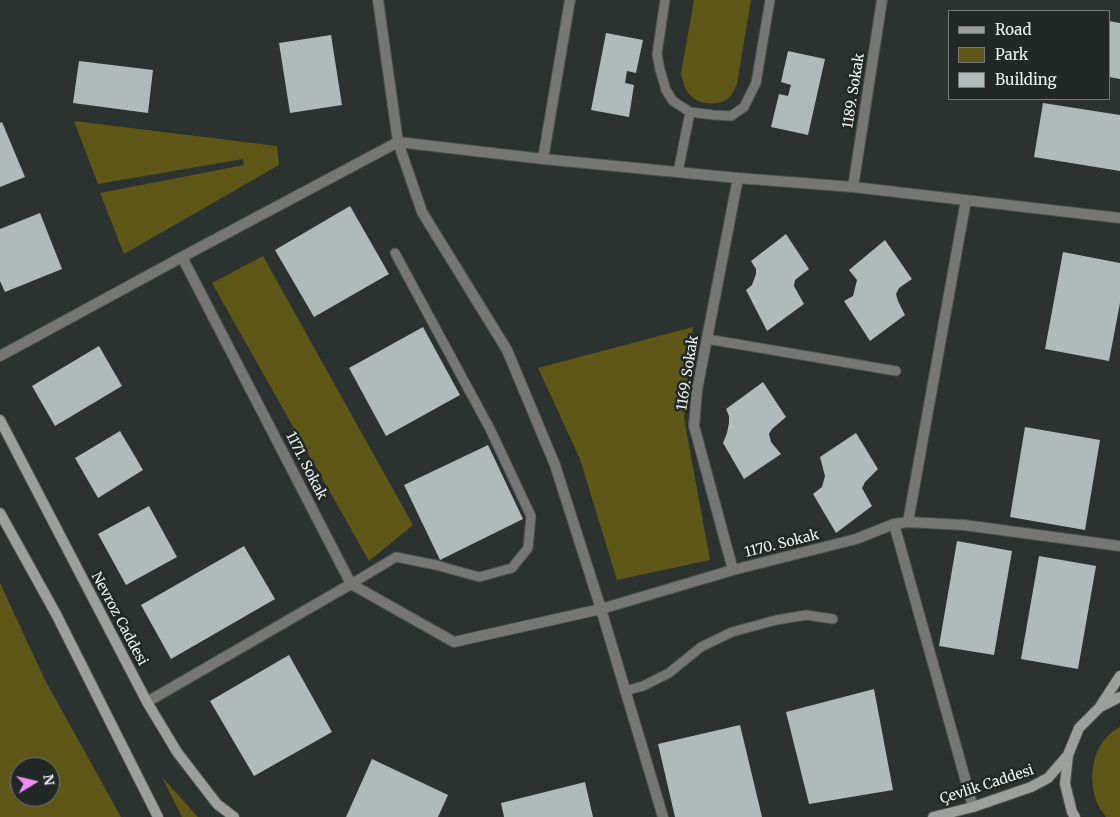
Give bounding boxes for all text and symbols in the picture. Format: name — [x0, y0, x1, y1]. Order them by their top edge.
legend — [948, 10, 1110, 100]
text: Road — [995, 20, 1031, 39]
text: Park — [995, 45, 1028, 64]
street label: 1189. Sokak — [840, 52, 868, 130]
text: Building — [995, 70, 1057, 89]
street label: 1169. Sokak — [674, 334, 702, 412]
street label: 1171. Sokak — [282, 429, 330, 503]
street label: 1170. Sokak — [743, 527, 821, 561]
street label: Nevroz Caddesi — [87, 569, 151, 669]
north arrow — [10, 757, 60, 807]
street label: Çevlik Caddesi — [938, 762, 1036, 808]
text: N — [39, 773, 59, 787]

